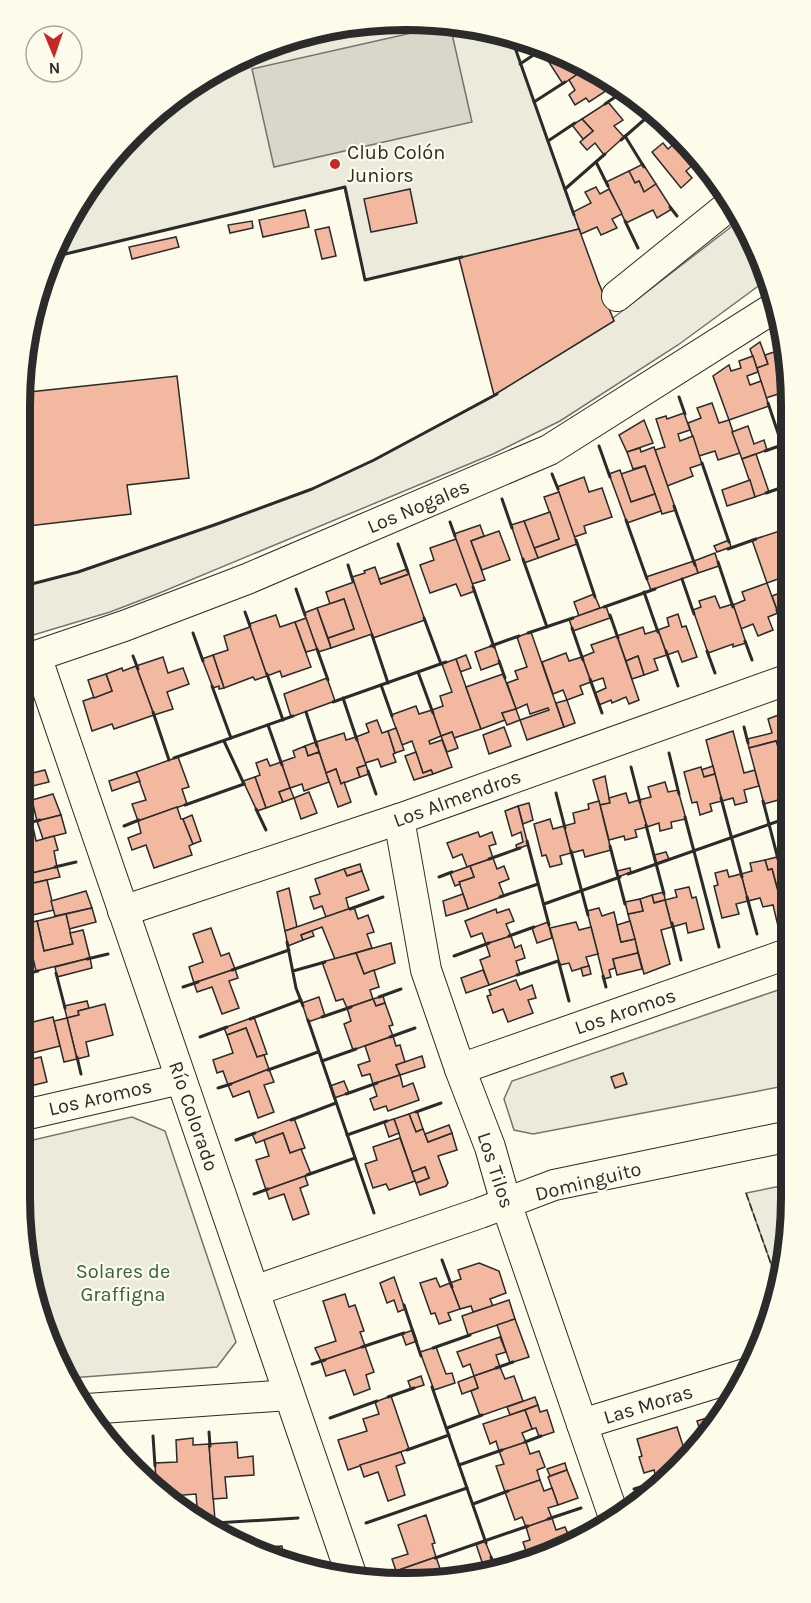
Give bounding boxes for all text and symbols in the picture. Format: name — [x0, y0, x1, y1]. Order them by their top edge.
north arrow — [24, 24, 84, 84]
text: N — [48, 59, 61, 78]
place label: Club Colón Juniors — [347, 141, 445, 187]
marker: Club Colón Juniors — [328, 157, 342, 171]
street label: Los Nogales — [364, 475, 473, 538]
street label: Los Almendros — [390, 765, 524, 832]
street label: Los Aromos — [572, 983, 679, 1039]
street label: Río Colorado — [164, 1058, 223, 1174]
street label: Los Aromos — [46, 1074, 154, 1121]
street label: Los Tilos — [472, 1129, 519, 1211]
street label: Dominguito — [533, 1157, 644, 1206]
park label: Solares de Graffigna — [76, 1260, 170, 1306]
street label: Las Moras — [601, 1380, 696, 1429]

